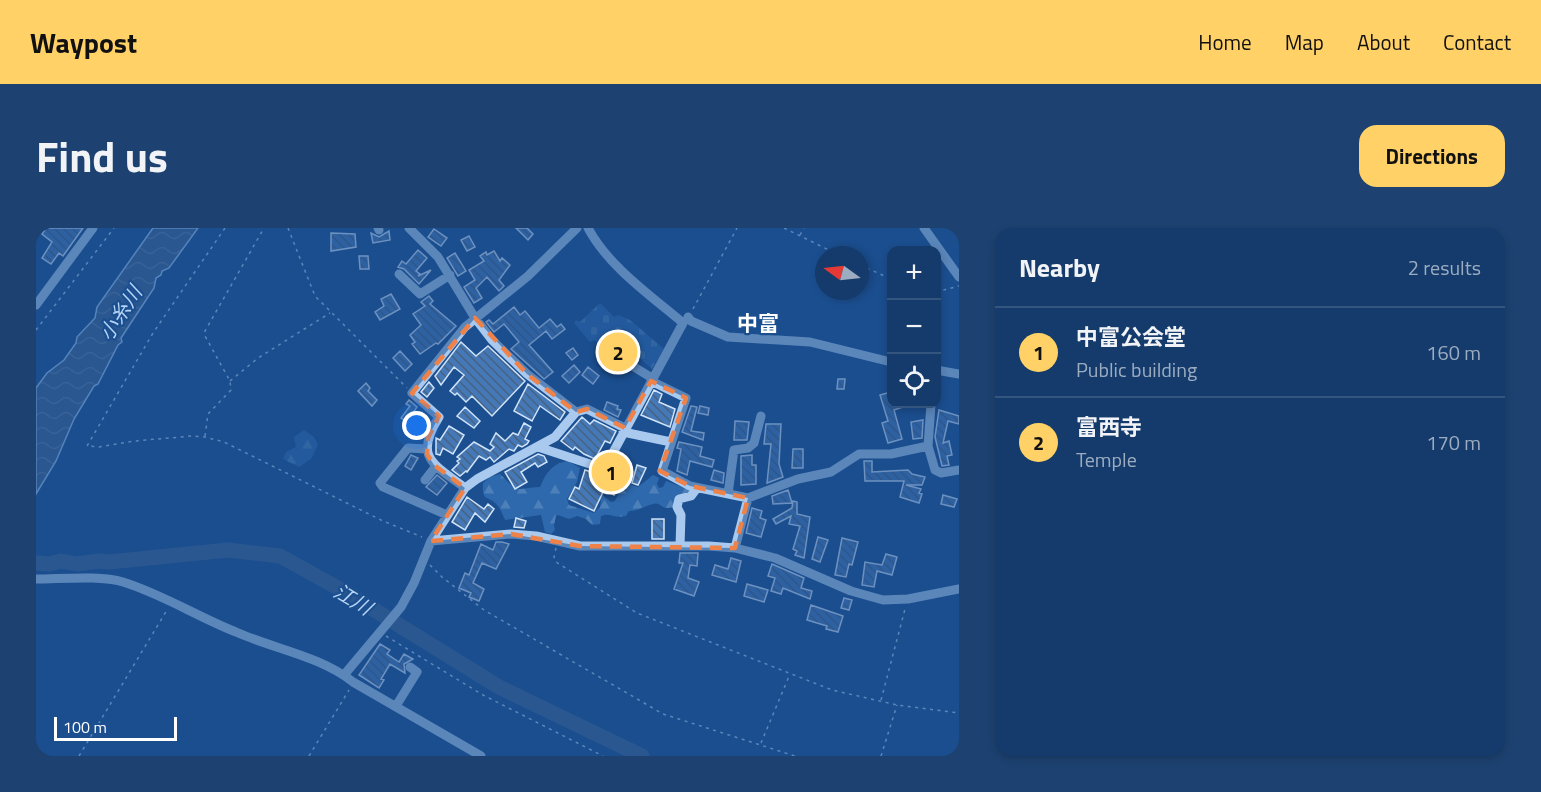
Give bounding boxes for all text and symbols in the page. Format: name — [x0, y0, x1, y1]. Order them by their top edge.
text: Waypost — [30, 21, 137, 64]
text: Home — [1198, 26, 1252, 58]
text: Map — [1285, 26, 1324, 58]
text: About — [1357, 26, 1410, 58]
text: Contact — [1443, 26, 1511, 58]
text: Find us — [36, 124, 168, 188]
button: Directions — [1359, 125, 1505, 187]
north arrow — [815, 246, 869, 300]
map controls — [887, 246, 941, 408]
button: + — [887, 246, 941, 300]
text: Nearby — [1019, 248, 1100, 287]
text: 2 results — [1408, 252, 1481, 283]
water label: 小糸川 — [91, 278, 150, 347]
button: − — [887, 300, 941, 354]
district label: 中富 — [737, 307, 779, 339]
text: 中富公会堂 — [1076, 320, 1186, 354]
pin: 2 — [598, 330, 638, 374]
text: 1 — [1033, 337, 1044, 368]
text: 160 m — [1426, 337, 1481, 368]
button: locate — [887, 354, 941, 408]
text: Public building — [1076, 354, 1197, 385]
text: 富西寺 — [1076, 410, 1142, 444]
your location — [402, 411, 431, 440]
text: 2 — [1033, 427, 1044, 458]
text: 170 m — [1426, 427, 1481, 458]
text: Temple — [1076, 444, 1137, 475]
pin: 1 — [592, 450, 630, 494]
water label: 江川 — [328, 575, 380, 624]
scale bar — [54, 714, 177, 742]
text: 100 m — [63, 715, 107, 739]

